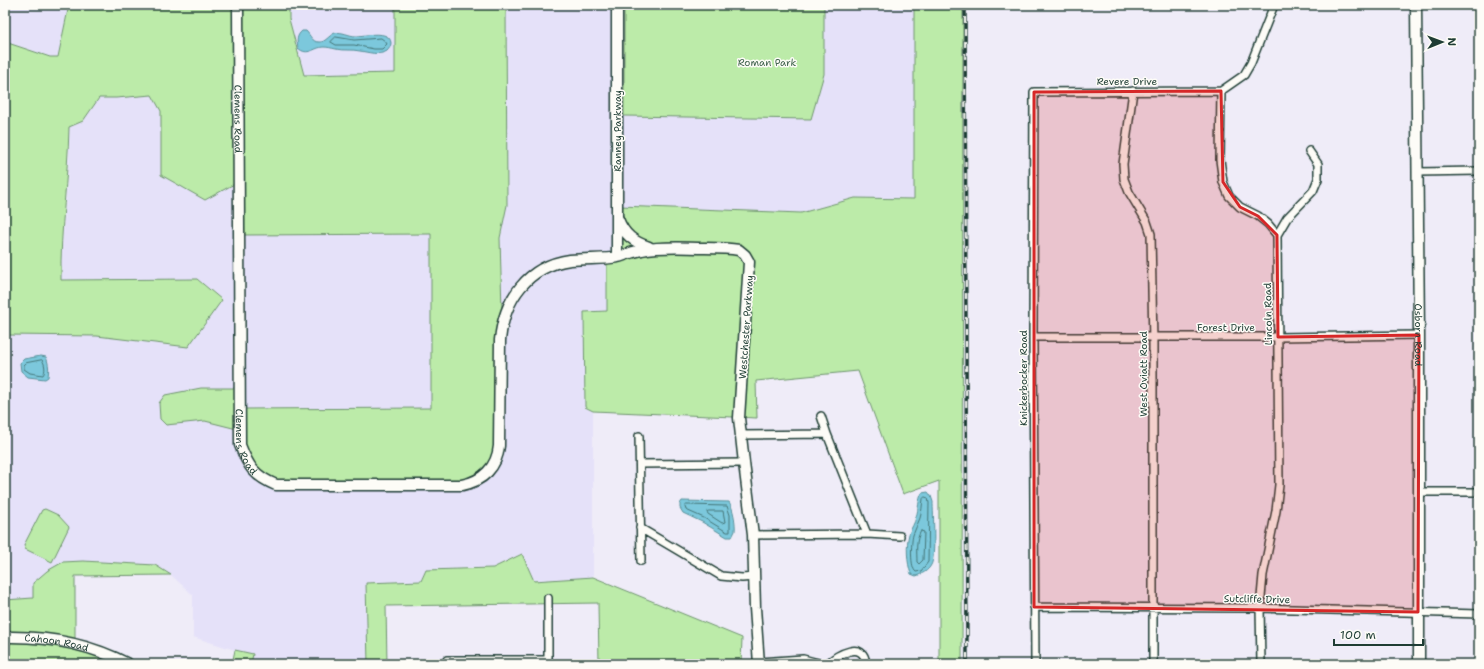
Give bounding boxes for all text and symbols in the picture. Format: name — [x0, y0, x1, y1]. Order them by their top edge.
north arrow — [1422, 22, 1462, 62]
text: N — [1444, 37, 1459, 47]
park label: Roman Park — [738, 56, 796, 69]
street label: Revere Drive — [1097, 75, 1158, 88]
street label: Clemens Road — [232, 85, 245, 154]
street label: Ranney Parkway — [611, 90, 624, 172]
street label: Westchester Parkway — [736, 274, 756, 379]
street label: Lincoln Road — [1261, 282, 1275, 345]
street label: Osborn Road — [1412, 304, 1426, 367]
street label: Forest Drive — [1197, 321, 1255, 334]
street label: Knickerbocker Road — [1017, 329, 1030, 426]
street label: West Oviatt Road — [1137, 330, 1150, 417]
street label: Clemens Road — [233, 409, 261, 478]
street label: Sutcliffe Drive — [1224, 592, 1291, 606]
scale bar — [1334, 621, 1423, 647]
text: 100 m — [1340, 627, 1376, 643]
street label: Cahoon Road — [24, 631, 91, 654]

